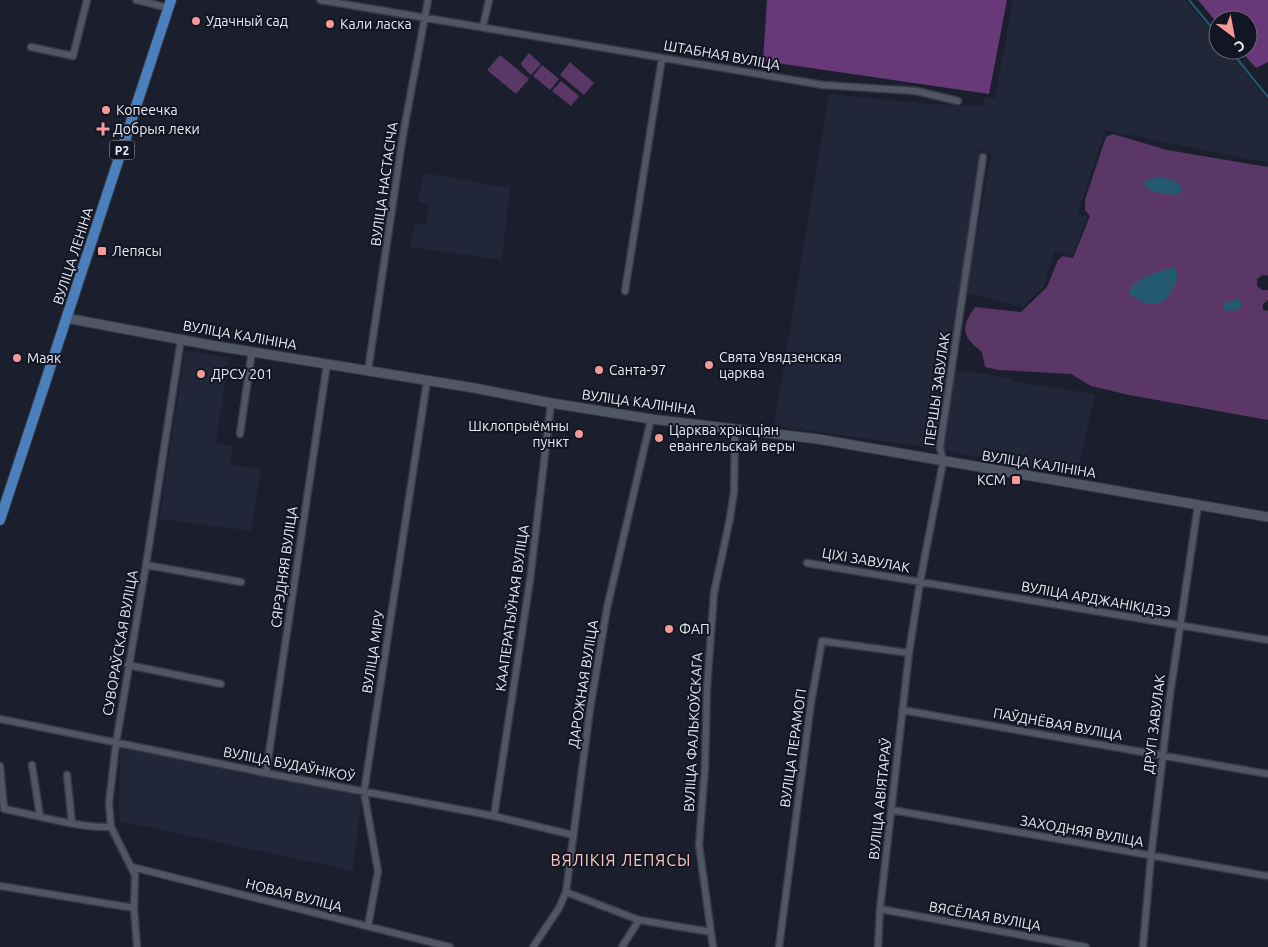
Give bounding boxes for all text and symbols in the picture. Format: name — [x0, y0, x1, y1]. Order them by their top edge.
north arrow — [1208, 10, 1258, 60]
place label: Удачный сад — [206, 13, 288, 29]
marker: Удачный сад — [190, 15, 202, 27]
place label: Кали ласка — [340, 16, 412, 32]
marker: Кали ласка — [324, 18, 336, 30]
street label: ШТАБНАЯ ВУЛІЦА — [663, 37, 781, 73]
text: С — [1232, 37, 1248, 55]
place label: Копеечка — [116, 102, 178, 118]
marker: Копеечка — [100, 104, 112, 116]
place label: Добрыя леки — [113, 121, 200, 137]
street label: ВУЛІЦА НАСТАСІЧА — [367, 121, 401, 247]
marker: Добрыя леки — [97, 123, 109, 135]
road number: Р2 — [110, 140, 134, 160]
street label: ВУЛІЦА ЛЕНІНА — [50, 205, 96, 307]
place label: Лепясы — [112, 243, 162, 259]
marker: Лепясы — [96, 245, 108, 257]
street label: ВУЛІЦА КАЛІНІНА — [182, 317, 298, 353]
street label: ПЕРШЫ ЗАВУЛАК — [921, 331, 953, 447]
place label: Свята Увядзенская царква — [719, 349, 842, 381]
place label: Маяк — [27, 350, 61, 366]
marker: Маяк — [11, 352, 23, 364]
marker: Свята Увядзенская царква — [703, 359, 715, 371]
place label: Санта-97 — [609, 362, 666, 378]
marker: Санта-97 — [593, 364, 605, 376]
place label: ДРСУ 201 — [211, 366, 273, 382]
marker: ДРСУ 201 — [195, 368, 207, 380]
street label: ВУЛІЦА КАЛІНІНА — [581, 386, 697, 418]
place label: Шклопрыёмны пункт — [468, 418, 569, 450]
place label: Царква хрысціян евангельскай веры — [669, 422, 795, 454]
marker: Шклопрыёмны пункт — [573, 428, 585, 440]
marker: Царква хрысціян евангельскай веры — [653, 432, 665, 444]
street label: ВУЛІЦА КАЛІНІНА — [981, 447, 1097, 481]
place label: КСМ — [977, 472, 1006, 488]
marker: КСМ — [1010, 474, 1022, 486]
street label: СЯРЭДНЯЯ ВУЛІЦА — [268, 505, 300, 629]
street label: КААПЕРАТЫЎНАЯ ВУЛІЦА — [490, 523, 532, 692]
street label: ЦІХІ ЗАВУЛАК — [821, 544, 912, 576]
street label: СУВОРАЎСКАЯ ВУЛІЦА — [97, 569, 141, 717]
street label: ВУЛІЦА АРДЖАНІКІДЗЭ — [1020, 578, 1172, 620]
street label: ВУЛІЦА МІРУ — [359, 609, 387, 695]
street label: ДАРОЖНАЯ ВУЛІЦА — [565, 619, 601, 749]
place label: ФАП — [679, 621, 710, 637]
marker: ФАП — [663, 623, 675, 635]
street label: ВУЛІЦА ФАЛЬКОЎСКАГА — [679, 652, 705, 812]
street label: ДРУГІ ЗАВУЛАК — [1140, 673, 1168, 775]
street label: ВУЛІЦА ПЕРАМОГІ — [777, 688, 809, 808]
street label: ПАЎДНЁВАЯ ВУЛІЦА — [992, 703, 1124, 743]
street label: ВУЛІЦА АВІЯТАРАЎ — [864, 737, 894, 861]
street label: ВУЛІЦА БУДАЎНІКОЎ — [222, 741, 357, 785]
street label: ЗАХОДНЯЯ ВУЛІЦА — [1019, 812, 1145, 850]
district label: ВЯЛІКІЯ ЛЕПЯСЫ — [551, 851, 691, 869]
street label: НОВАЯ ВУЛІЦА — [244, 875, 344, 915]
street label: ВЯСЁЛАЯ ВУЛІЦА — [928, 898, 1042, 934]

